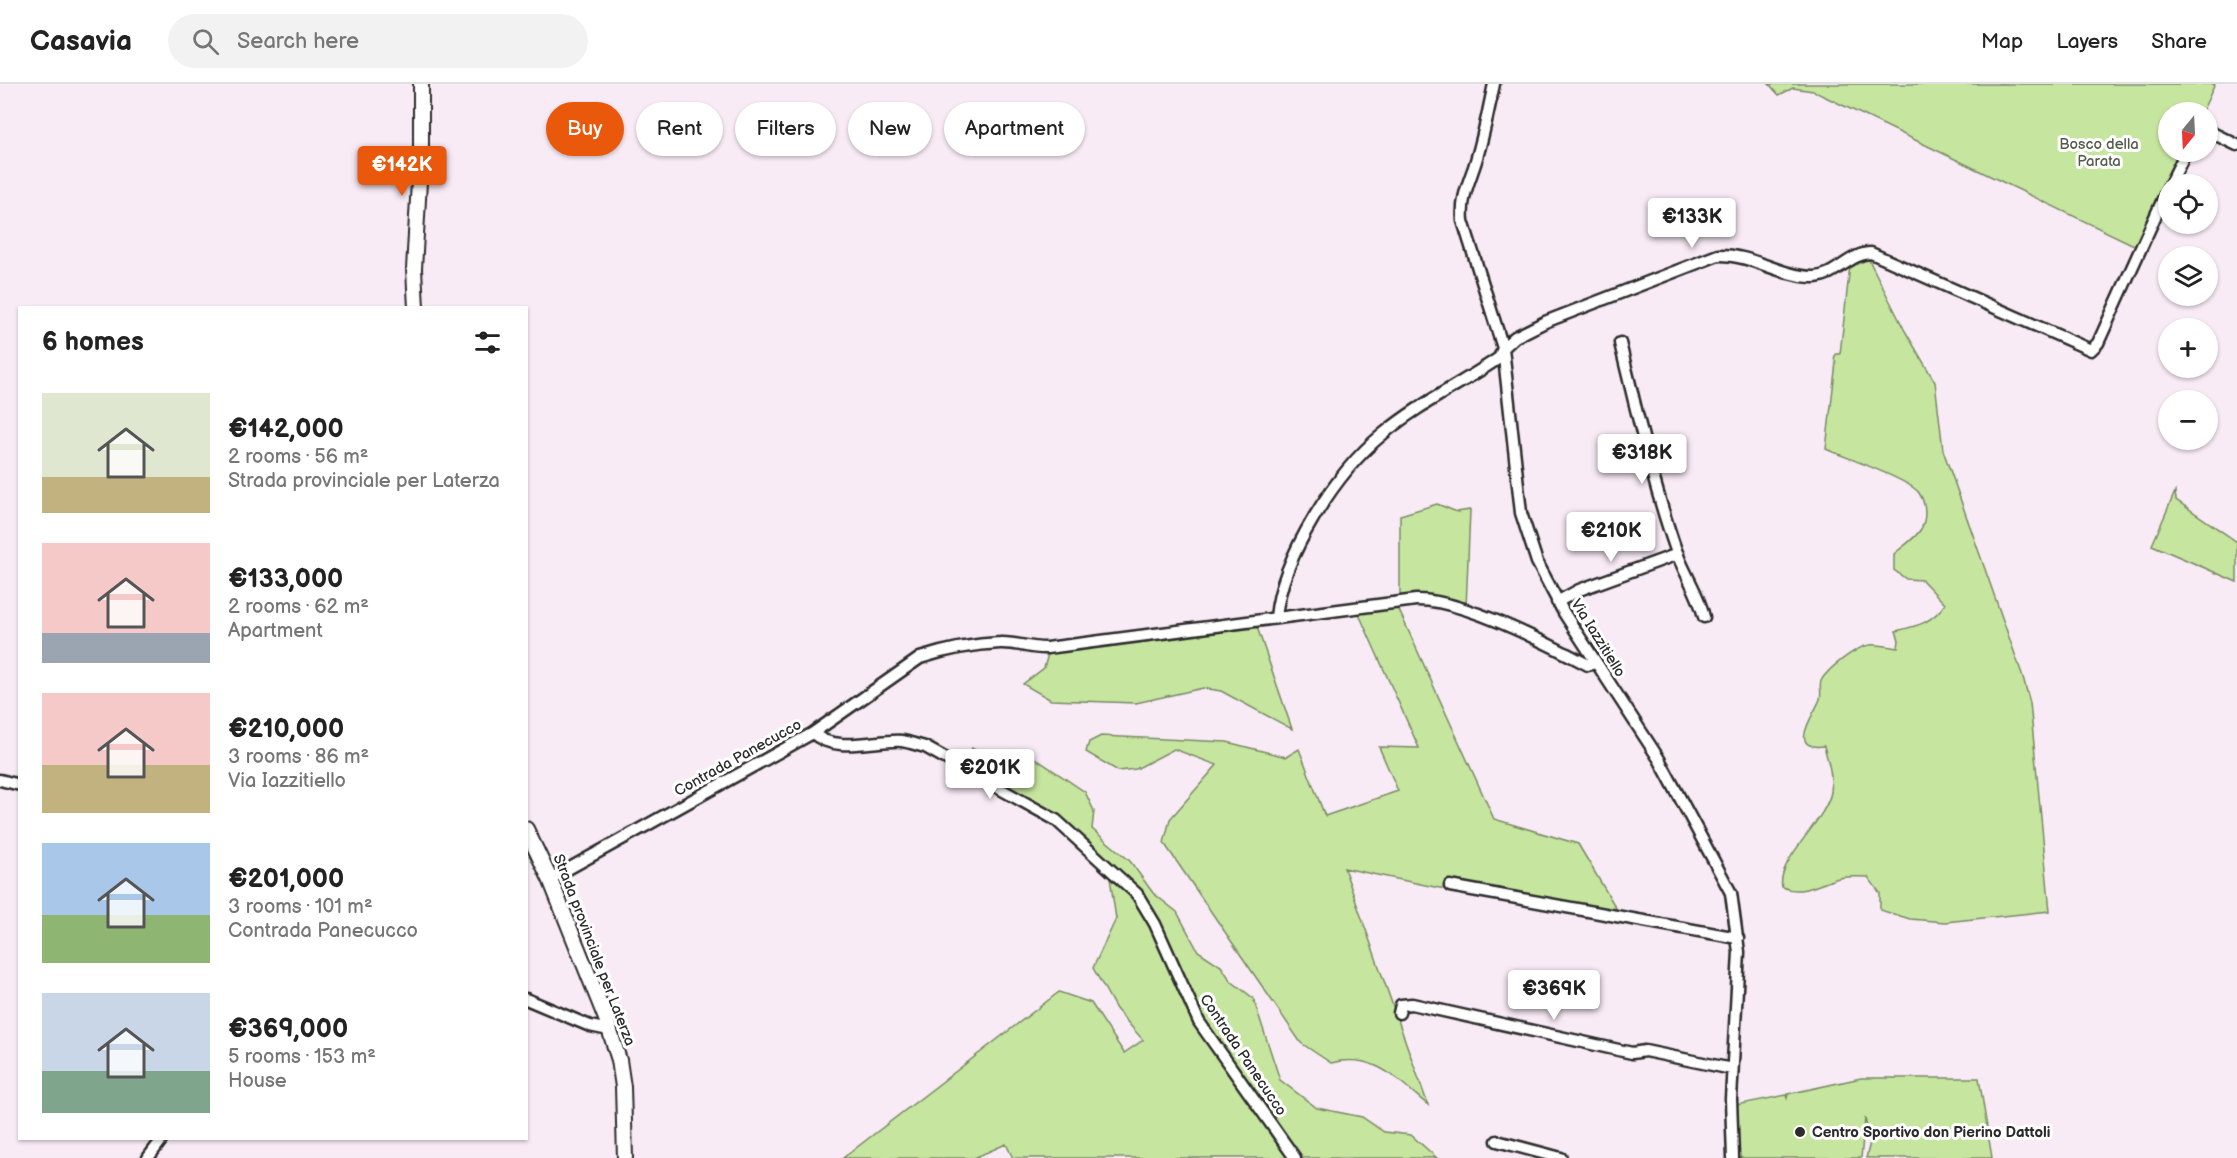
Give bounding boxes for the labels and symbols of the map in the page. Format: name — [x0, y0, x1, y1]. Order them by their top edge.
north arrow — [2158, 102, 2218, 162]
park label: Bosco della Parata — [2059, 135, 2139, 171]
pin: €142K — [360, 146, 444, 197]
pin: €133K — [1650, 198, 1734, 249]
pin: €318K — [1600, 434, 1684, 485]
pin: €210K — [1569, 512, 1653, 563]
street label: Via Iazzitiello — [1567, 595, 1629, 681]
street label: Contrada Panecucco — [671, 715, 805, 801]
pin: €201K — [948, 749, 1032, 800]
street label: Strada provinciale per Laterza — [549, 851, 639, 1049]
pin: €369K — [1512, 970, 1596, 1021]
street label: Contrada Panecucco — [1195, 991, 1291, 1119]
place label: Centro Sportivo don Pierino Dattoli — [1812, 1123, 2050, 1142]
marker: Centro Sportivo don Pierino Dattoli — [1793, 1125, 1807, 1139]

